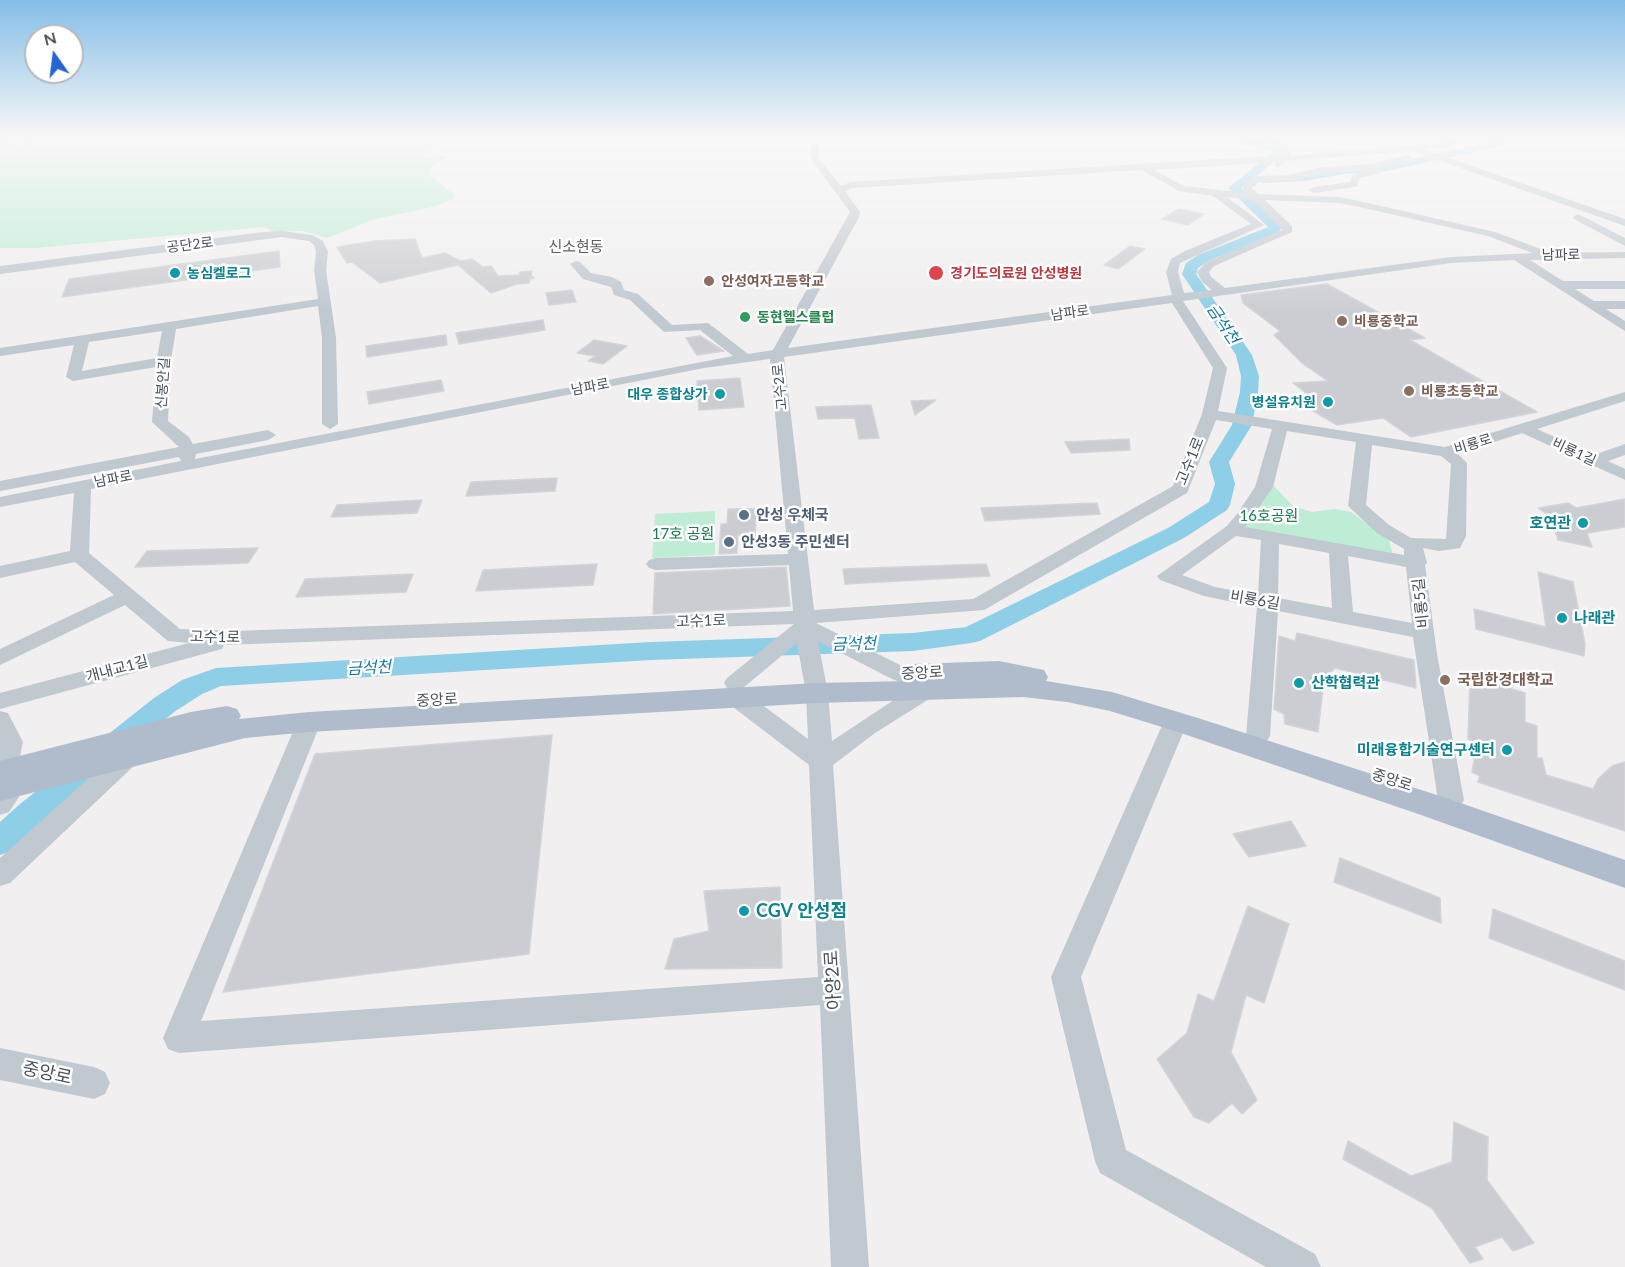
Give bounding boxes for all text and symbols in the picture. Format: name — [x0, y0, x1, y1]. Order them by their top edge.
north arrow — [24, 24, 84, 84]
text: N — [42, 27, 58, 49]
street label: 공단2로 — [166, 234, 214, 256]
district label: 신소현동 — [548, 238, 604, 256]
street label: 남파로 — [1542, 246, 1580, 264]
marker: 경기도의료원 안성병원 — [927, 264, 945, 282]
place label: 농심켈로그 — [187, 265, 251, 281]
place label: 경기도의료원 안성병원 — [950, 265, 1082, 281]
marker: 농심켈로그 — [168, 266, 182, 280]
place label: 안성여자고등학교 — [721, 273, 824, 289]
marker: 안성여자고등학교 — [702, 274, 716, 288]
water label: 금석천 — [1203, 300, 1243, 348]
street label: 남파로 — [1050, 302, 1090, 324]
place label: 동현헬스클럽 — [757, 309, 834, 325]
marker: 동현헬스클럽 — [738, 310, 752, 324]
place label: 비룡중학교 — [1354, 313, 1418, 329]
marker: 비룡중학교 — [1335, 314, 1349, 328]
street label: 신봉안길 — [153, 357, 173, 409]
street label: 고수2로 — [769, 363, 791, 411]
street label: 남파로 — [569, 375, 611, 399]
place label: 비룡초등학교 — [1421, 383, 1498, 399]
marker: 비룡초등학교 — [1402, 384, 1416, 398]
place label: 대우 종합상가 — [627, 386, 708, 402]
marker: 대우 종합상가 — [713, 387, 727, 401]
place label: 병설유치원 — [1252, 394, 1316, 410]
marker: 병설유치원 — [1321, 395, 1335, 409]
street label: 비룡로 — [1452, 430, 1494, 458]
street label: 고수1로 — [1172, 434, 1208, 488]
street label: 비룡1길 — [1549, 435, 1599, 469]
street label: 남파로 — [92, 467, 134, 491]
place label: 안성 우체국 — [756, 506, 829, 524]
park label: 16호공원 — [1240, 507, 1298, 525]
marker: 안성 우체국 — [737, 508, 751, 522]
place label: 호연관 — [1530, 514, 1571, 532]
marker: 호연관 — [1576, 516, 1590, 530]
park label: 17호 공원 — [652, 525, 714, 543]
place label: 안성3동 주민센터 — [741, 533, 850, 551]
marker: 안성3동 주민센터 — [722, 535, 736, 549]
street label: 비룡5길 — [1409, 577, 1433, 629]
street label: 비룡6길 — [1229, 587, 1281, 613]
place label: 나래관 — [1574, 609, 1615, 627]
street label: 고수1로 — [676, 611, 726, 631]
marker: 나래관 — [1555, 611, 1569, 625]
street label: 고수1로 — [190, 628, 240, 646]
water label: 금석천 — [832, 634, 876, 654]
street label: 개내교1길 — [84, 652, 150, 686]
water label: 금석천 — [346, 657, 392, 679]
street label: 중앙로 — [901, 663, 943, 683]
place label: 국립한경대학교 — [1457, 671, 1554, 689]
marker: 국립한경대학교 — [1438, 673, 1452, 687]
place label: 산학협력관 — [1311, 674, 1380, 692]
marker: 산학협력관 — [1292, 676, 1306, 690]
street label: 중앙로 — [416, 690, 458, 710]
place label: 미래융합기술연구센터 — [1357, 741, 1495, 759]
marker: 미래융합기술연구센터 — [1500, 743, 1514, 757]
street label: 중앙로 — [1370, 765, 1414, 795]
place label: CGV 안성점 — [756, 900, 847, 922]
marker: CGV 안성점 — [737, 904, 751, 918]
street label: 아양2로 — [821, 949, 845, 1011]
street label: 중앙로 — [20, 1057, 74, 1089]

